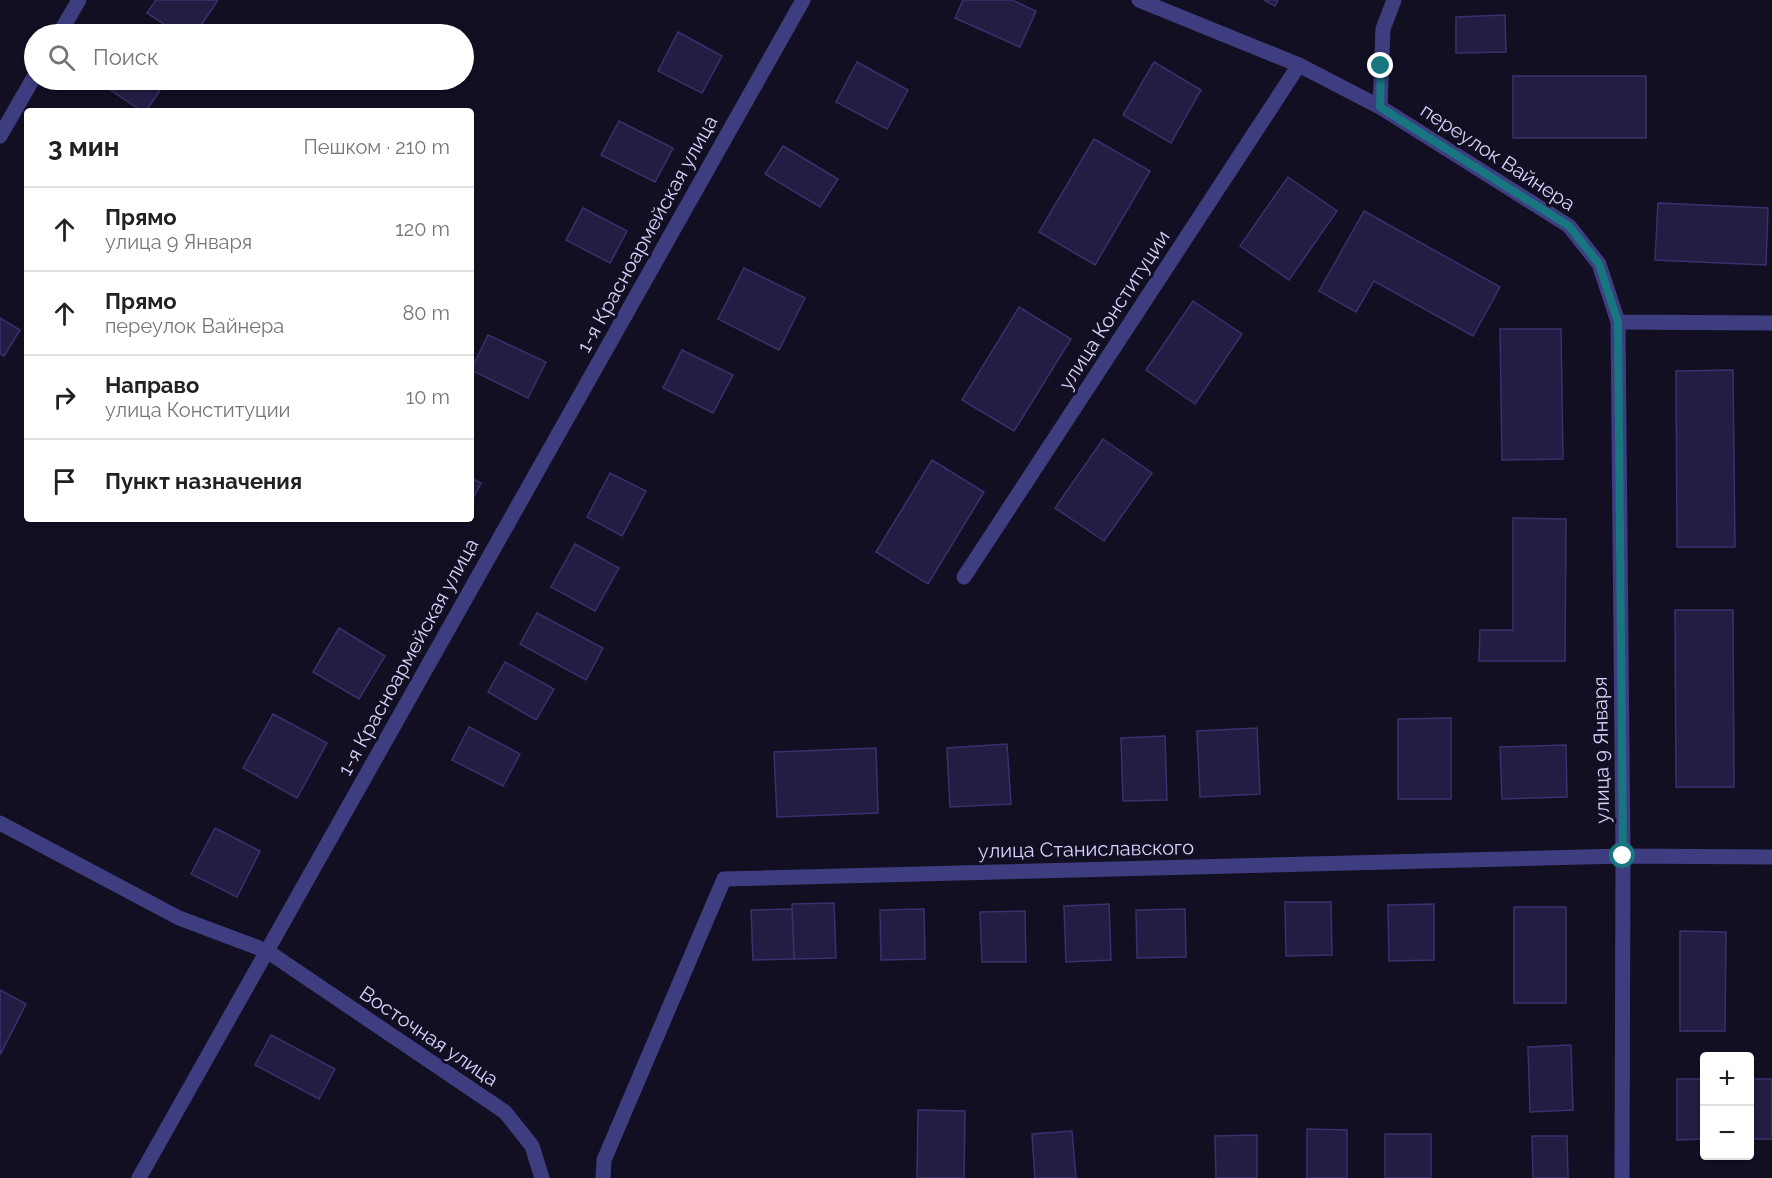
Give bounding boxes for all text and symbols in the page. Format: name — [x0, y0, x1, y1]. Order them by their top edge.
search box — [24, 24, 474, 90]
icon: search — [45, 41, 78, 74]
text: Поиск — [93, 44, 158, 70]
route end — [1367, 52, 1393, 78]
street label: переулок Вайнера — [1416, 98, 1580, 216]
street label: 1-я Красноармейская улица — [572, 111, 722, 357]
text: 3 мин — [48, 132, 119, 162]
text: Пешком · 210 m — [304, 135, 450, 159]
text: Прямо — [105, 204, 177, 230]
icon: ahead — [48, 213, 81, 246]
text: 120 m — [395, 217, 450, 241]
street label: улица Конституции — [1053, 226, 1175, 394]
text: улица 9 Января — [105, 230, 252, 254]
text: Прямо — [105, 288, 177, 314]
icon: ahead — [48, 297, 81, 330]
text: 80 m — [402, 301, 450, 325]
text: переулок Вайнера — [105, 314, 284, 338]
text: Направо — [105, 372, 199, 398]
icon: right — [48, 381, 81, 414]
text: 10 m — [406, 385, 450, 409]
text: улица Конституции — [105, 398, 290, 422]
icon: arrive — [48, 465, 81, 498]
text: Пункт назначения — [105, 468, 302, 494]
street label: 1-я Красноармейская улица — [333, 534, 483, 780]
street label: улица 9 Января — [1588, 676, 1614, 824]
street label: улица Станиславского — [978, 835, 1194, 863]
route start — [1609, 842, 1635, 868]
street label: Восточная улица — [355, 981, 503, 1091]
map controls — [1700, 1052, 1754, 1160]
button: + — [1700, 1052, 1754, 1106]
button: − — [1700, 1106, 1754, 1160]

